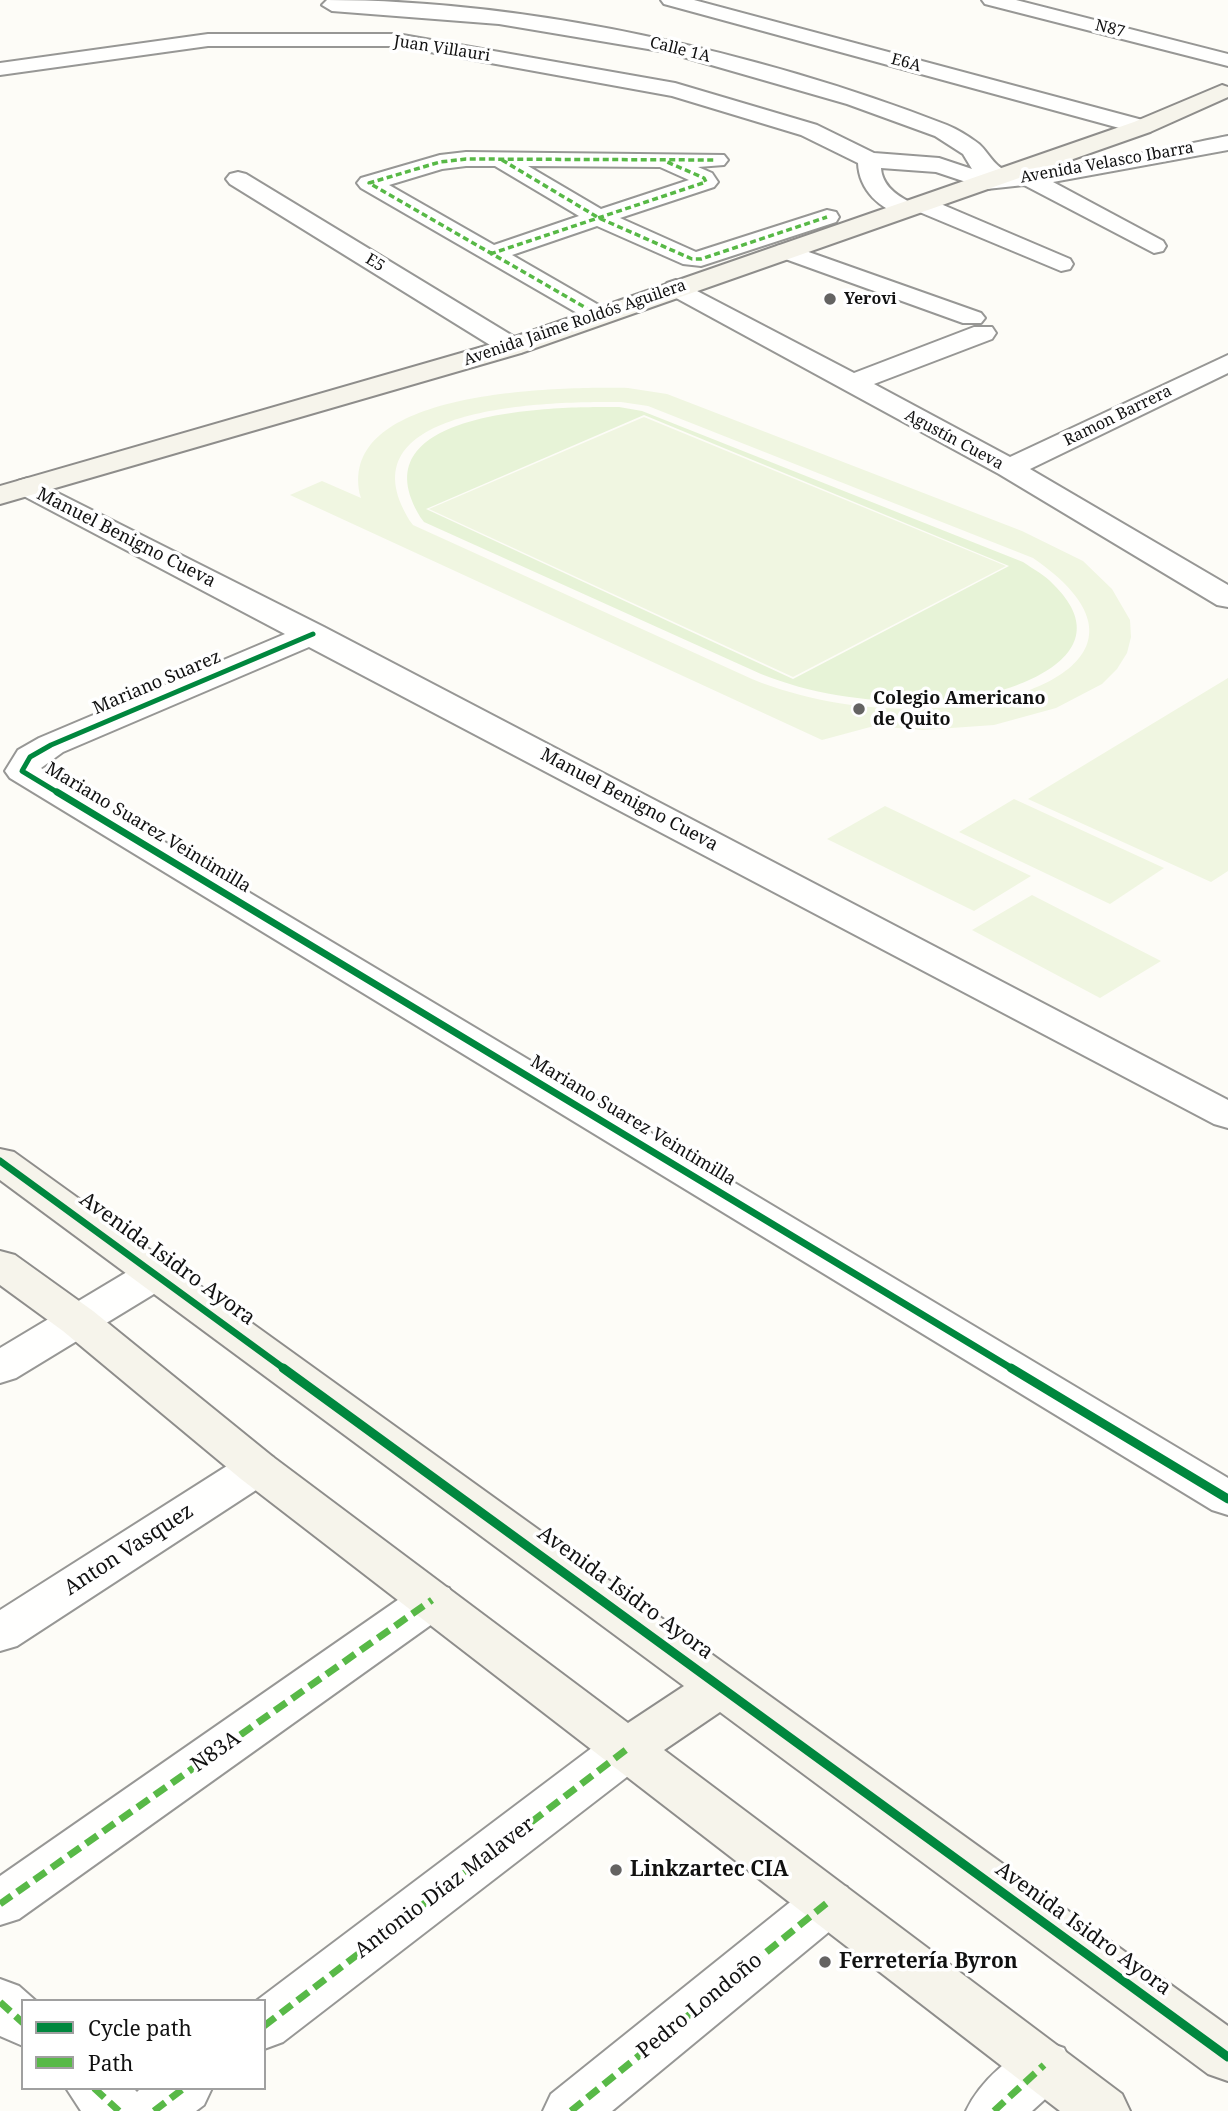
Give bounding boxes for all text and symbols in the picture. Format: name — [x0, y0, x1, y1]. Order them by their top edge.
street label: N87 — [1093, 16, 1127, 42]
street label: Juan Villauri — [393, 32, 491, 66]
street label: Calle 1A — [648, 33, 712, 67]
street label: E6A — [889, 50, 923, 76]
street label: Avenida Velasco Ibarra — [1019, 138, 1195, 188]
street label: E5 — [362, 250, 388, 276]
street label: Avenida Jaime Roldós Aguilera — [461, 276, 689, 370]
place label: Yerovi — [844, 289, 897, 309]
marker: Yerovi — [822, 291, 838, 307]
street label: Ramon Barrera — [1061, 382, 1175, 450]
street label: Agustín Cueva — [901, 406, 1007, 474]
street label: Manuel Benigno Cueva — [33, 483, 219, 593]
street label: Mariano Suarez — [90, 646, 224, 720]
place label: Colegio Americano de Quito — [873, 688, 1046, 730]
marker: Colegio Americano de Quito — [851, 701, 867, 717]
street label: Manuel Benigno Cueva — [537, 744, 721, 856]
street label: Mariano Suarez Veintimilla — [41, 758, 255, 898]
street label: Mariano Suarez Veintimilla — [526, 1051, 740, 1191]
street label: Avenida Isidro Ayora — [74, 1187, 260, 1331]
street label: Anton Vasquez — [60, 1499, 198, 1601]
street label: Avenida Isidro Ayora — [532, 1521, 718, 1665]
street label: N83A — [187, 1726, 245, 1778]
street label: Antonio Díaz Malaver — [350, 1812, 540, 1964]
place label: Linkzartec CIA — [630, 1857, 789, 1883]
street label: Avenida Isidro Ayora — [990, 1857, 1176, 2001]
marker: Linkzartec CIA — [608, 1862, 624, 1878]
street label: Pedro Londoño — [632, 1948, 768, 2064]
place label: Ferretería Byron — [839, 1949, 1018, 1975]
marker: Ferretería Byron — [817, 1954, 833, 1970]
legend — [21, 1999, 266, 2090]
text: Cycle path — [88, 2014, 192, 2042]
text: Path — [88, 2049, 133, 2077]

